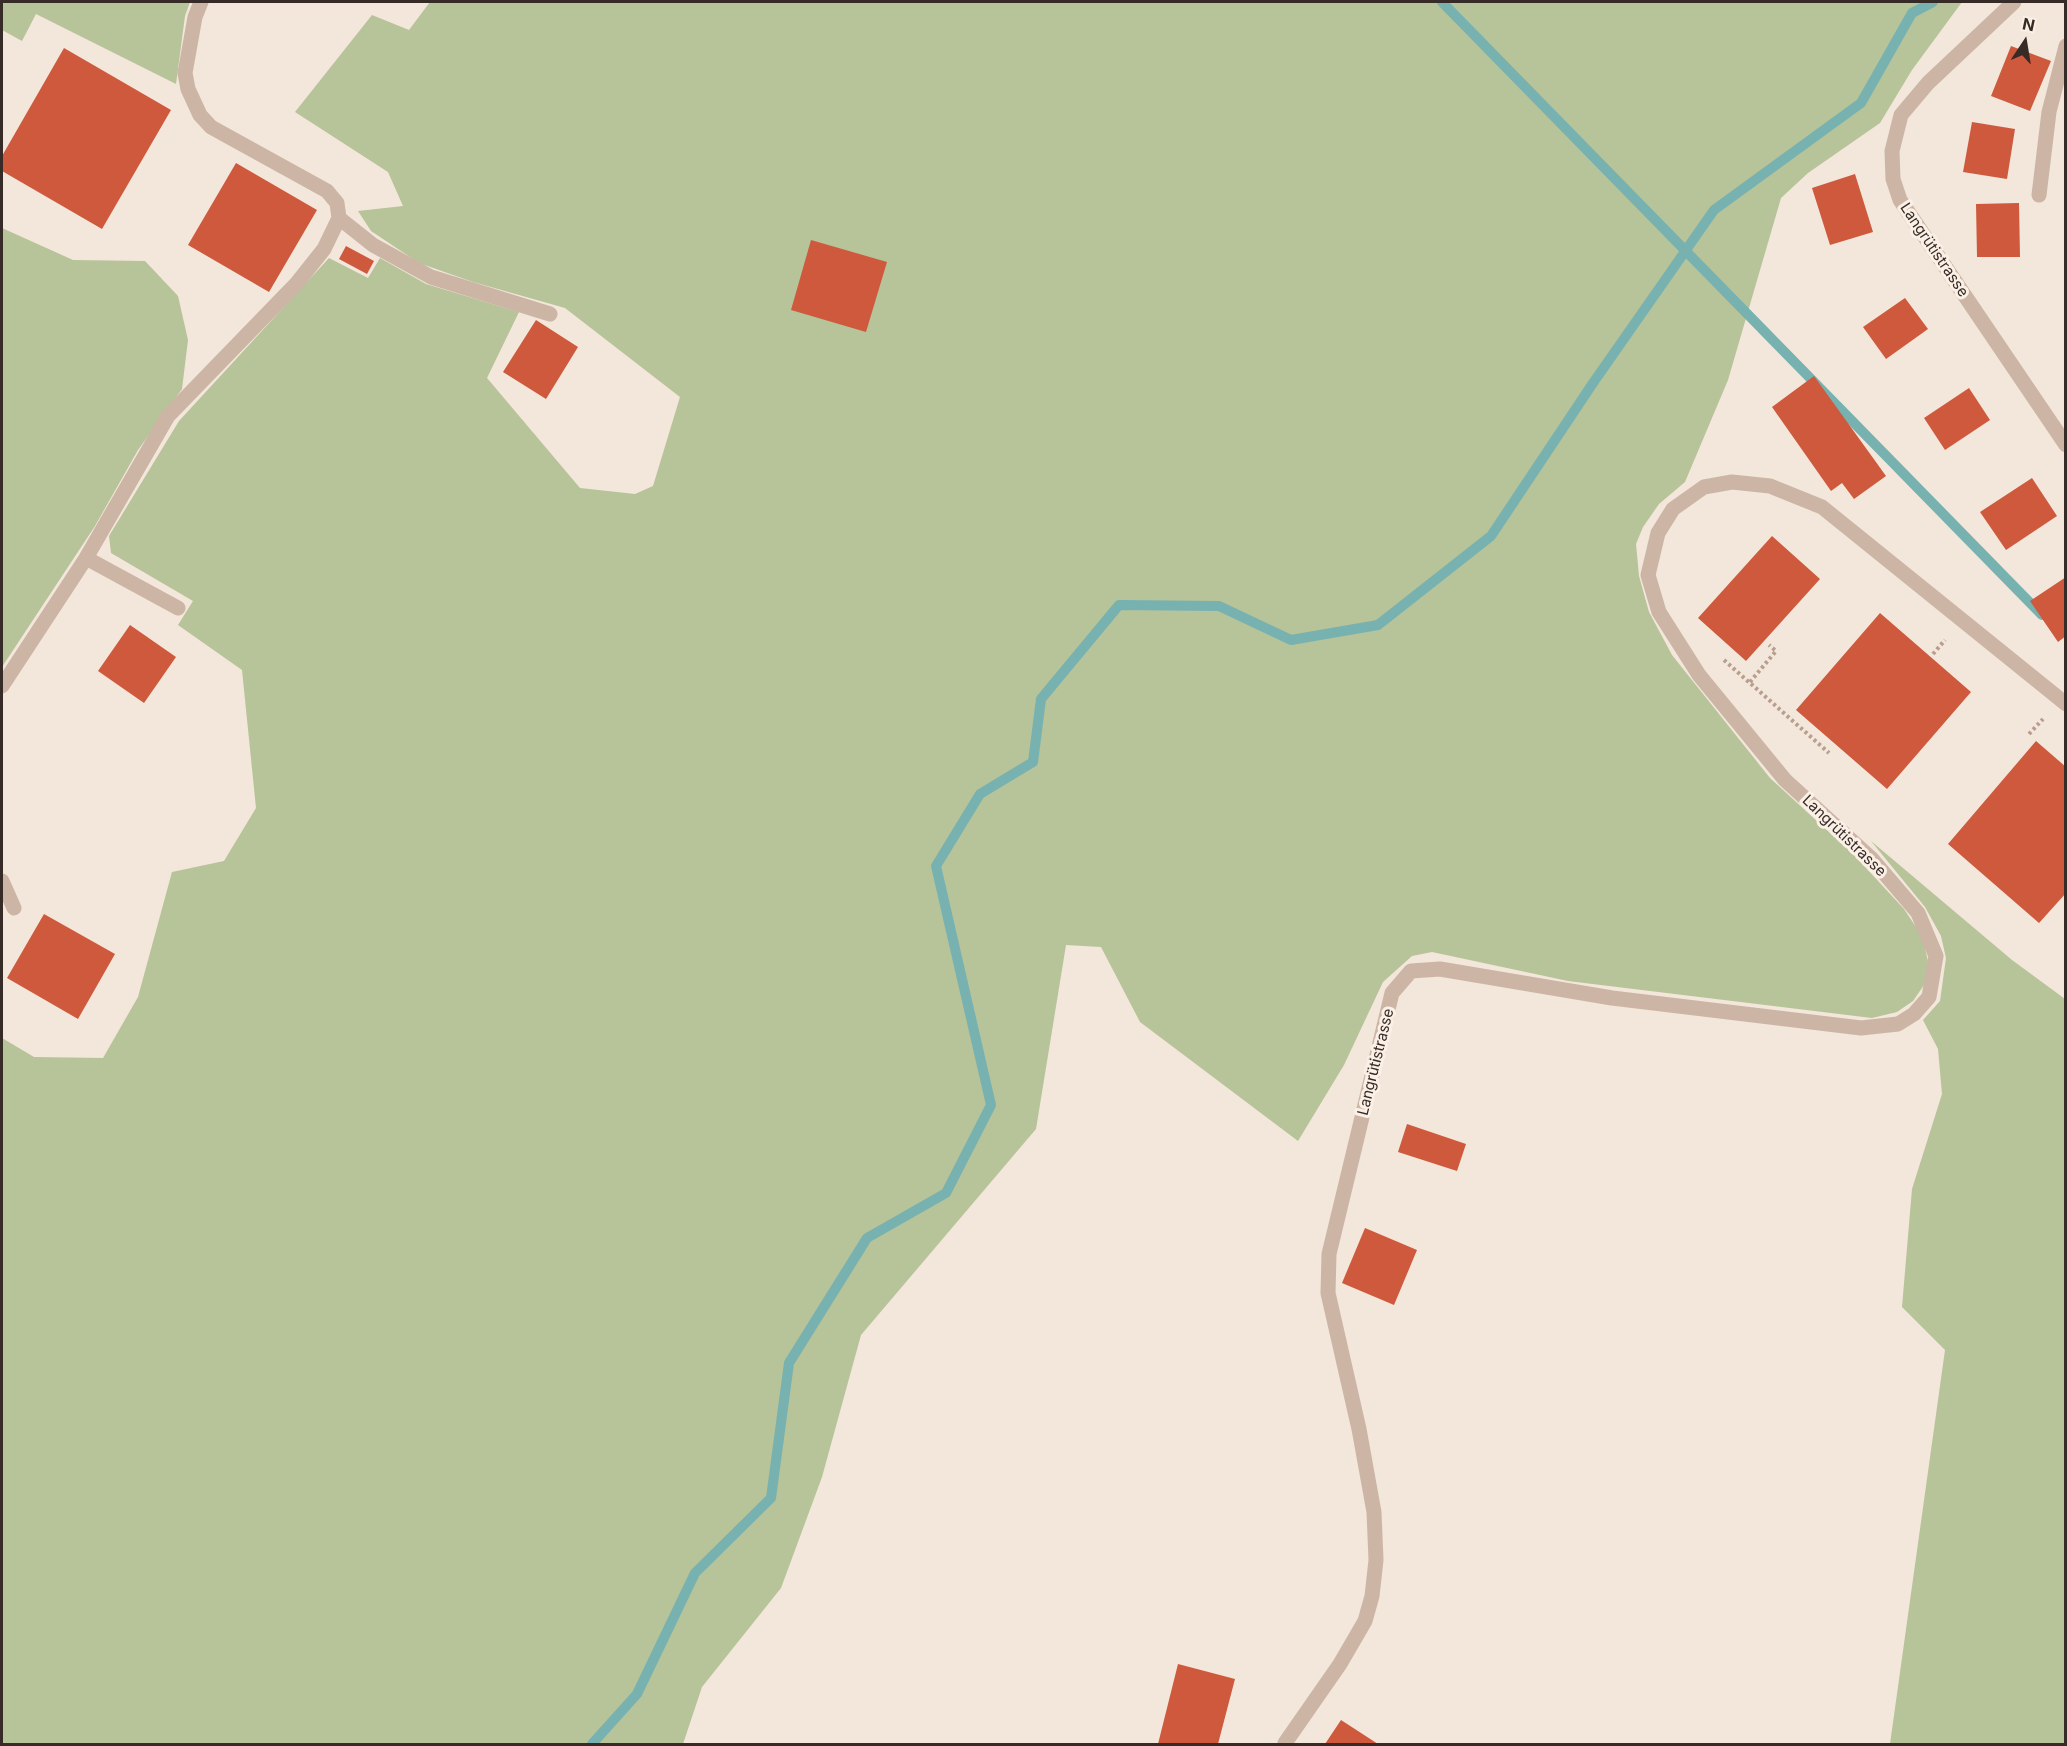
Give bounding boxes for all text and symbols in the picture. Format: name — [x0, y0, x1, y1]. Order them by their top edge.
north arrow — [1995, 12, 2055, 72]
text: N — [2021, 13, 2037, 35]
street label: Langrütistrasse — [1896, 200, 1972, 300]
street label: Langrütistrasse — [1798, 791, 1890, 881]
street label: Langrütistrasse — [1354, 1007, 1398, 1117]

